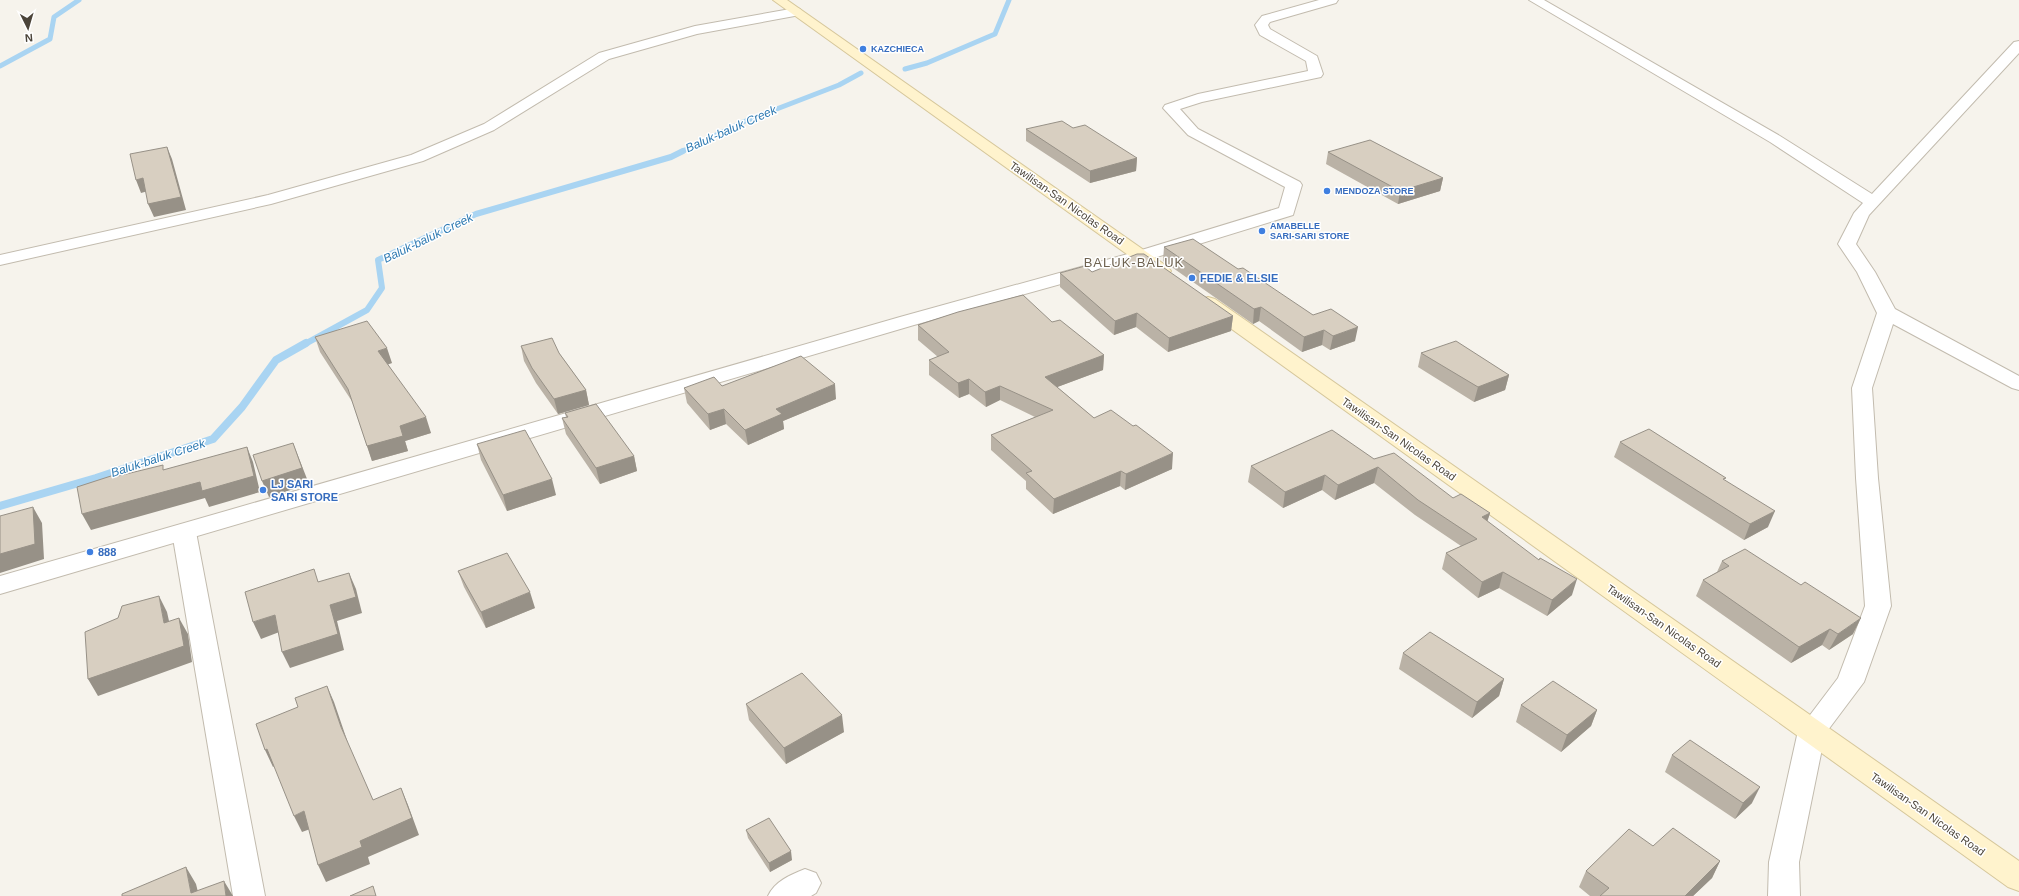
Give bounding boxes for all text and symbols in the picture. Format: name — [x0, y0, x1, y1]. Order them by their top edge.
north arrow — [8, 8, 48, 48]
text: N — [24, 32, 33, 44]
marker: KAZCHIECA — [858, 44, 868, 54]
place label: KAZCHIECA — [871, 44, 924, 54]
water label: Baluk-baluk Creek — [683, 102, 780, 155]
street label: Tawilisan-San Nicolas Road — [1008, 159, 1126, 247]
marker: MENDOZA STORE — [1322, 186, 1332, 196]
place label: MENDOZA STORE — [1335, 186, 1414, 196]
water label: Baluk-baluk Creek — [381, 210, 476, 266]
place label: AMABELLE SARI-SARI STORE — [1270, 221, 1349, 241]
marker: AMABELLE SARI-SARI STORE — [1257, 226, 1267, 236]
district label: BALUK-BALUK — [1084, 255, 1184, 270]
place label: FEDIE & ELSIE — [1200, 272, 1278, 284]
marker: FEDIE & ELSIE — [1187, 273, 1197, 283]
street label: Tawilisan-San Nicolas Road — [1340, 395, 1458, 483]
water label: Baluk-baluk Creek — [109, 436, 208, 480]
place label: LJ SARI SARI STORE — [271, 478, 338, 503]
marker: LJ SARI SARI STORE — [258, 485, 268, 495]
place label: 888 — [98, 546, 116, 558]
marker: 888 — [85, 547, 95, 557]
street label: Tawilisan-San Nicolas Road — [1605, 582, 1723, 670]
street label: Tawilisan-San Nicolas Road — [1869, 770, 1987, 858]

